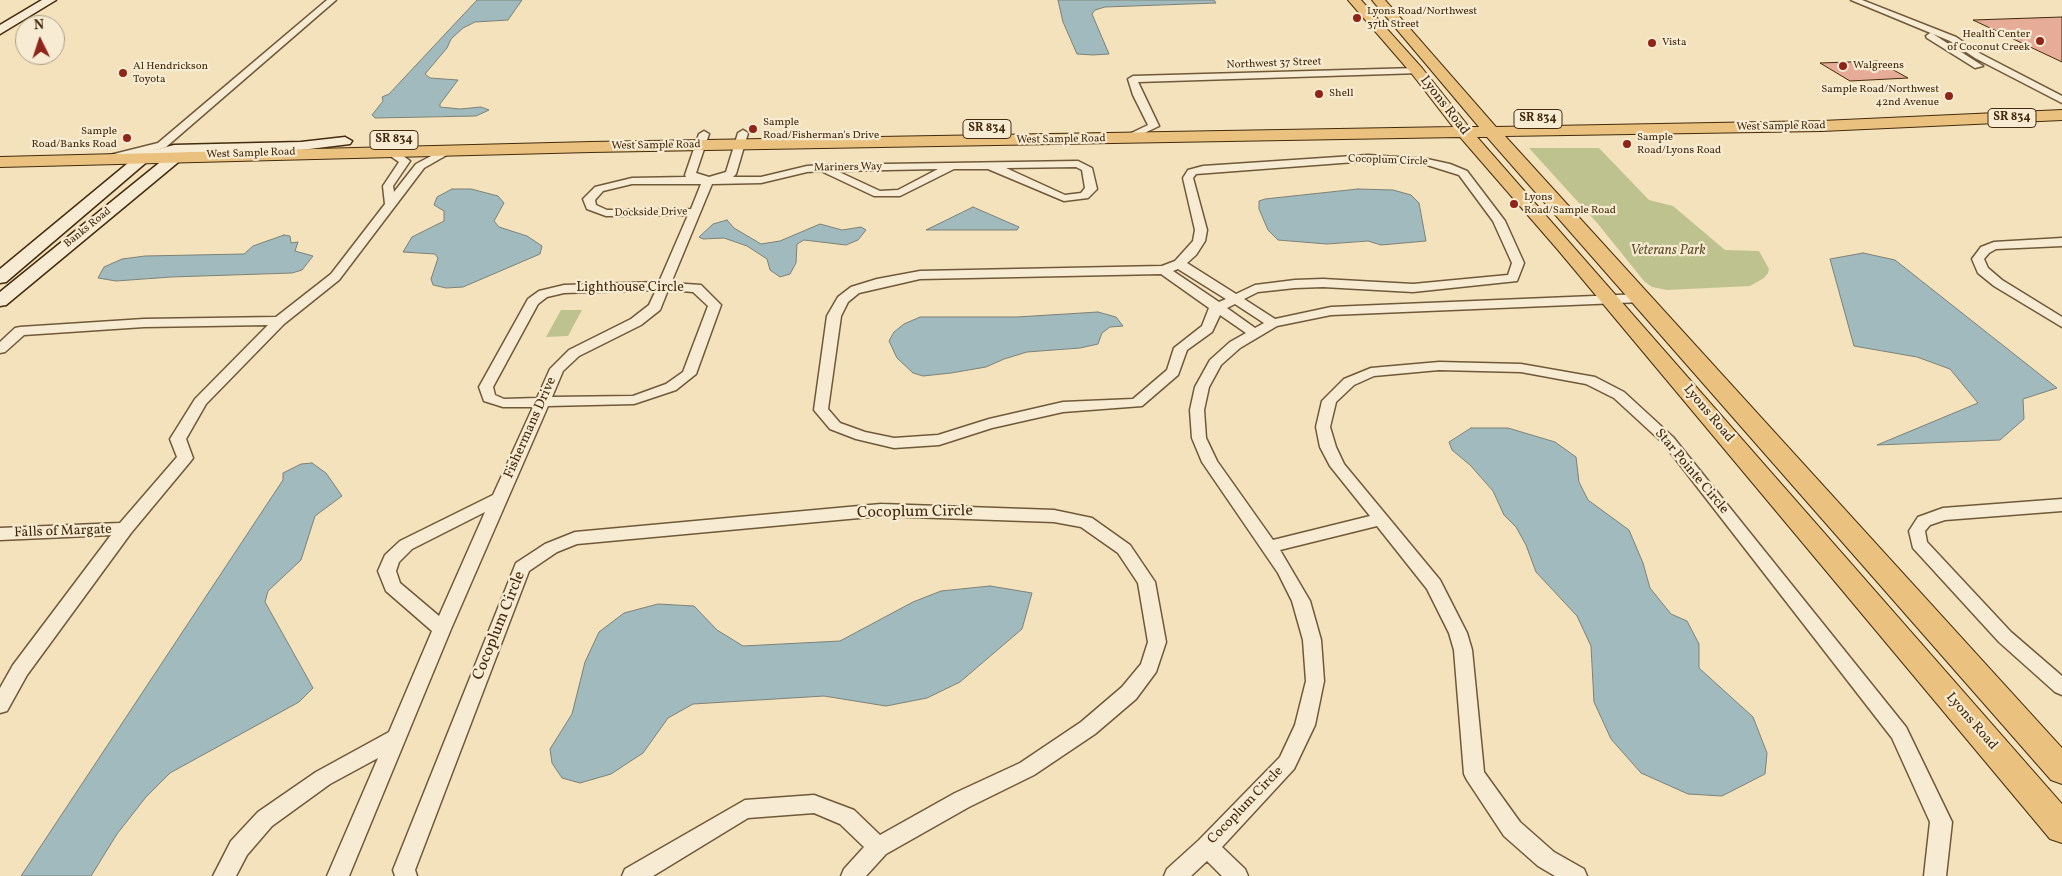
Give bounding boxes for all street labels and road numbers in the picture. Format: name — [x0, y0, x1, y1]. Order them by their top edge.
street label: Northwest 37 Street — [1226, 56, 1322, 72]
street label: Lyons Road — [1416, 73, 1472, 139]
road number: SR 834 — [1988, 109, 2036, 128]
road number: SR 834 — [1514, 110, 1562, 128]
road number: SR 834 — [963, 120, 1011, 138]
street label: West Sample Road — [1736, 120, 1826, 134]
road number: SR 834 — [370, 130, 418, 150]
street label: West Sample Road — [1016, 133, 1106, 147]
street label: West Sample Road — [611, 139, 701, 153]
street label: West Sample Road — [206, 146, 296, 162]
street label: Cocoplum Circle — [1348, 153, 1428, 169]
street label: Mariners Way — [814, 161, 882, 175]
street label: Banks Road — [62, 205, 114, 251]
street label: Dockside Drive — [614, 206, 688, 220]
street label: Lighthouse Circle — [576, 280, 684, 296]
street label: Fishermans Drive — [501, 375, 561, 481]
street label: Lyons Road — [1679, 382, 1737, 446]
street label: Star Pointe Circle — [1650, 426, 1732, 518]
street label: Cocoplum Circle — [857, 502, 973, 524]
street label: Falls of Margate — [14, 522, 112, 542]
street label: Cocoplum Circle — [469, 569, 531, 683]
street label: Lyons Road — [1942, 690, 2000, 754]
street label: Cocoplum Circle — [1205, 764, 1287, 848]

